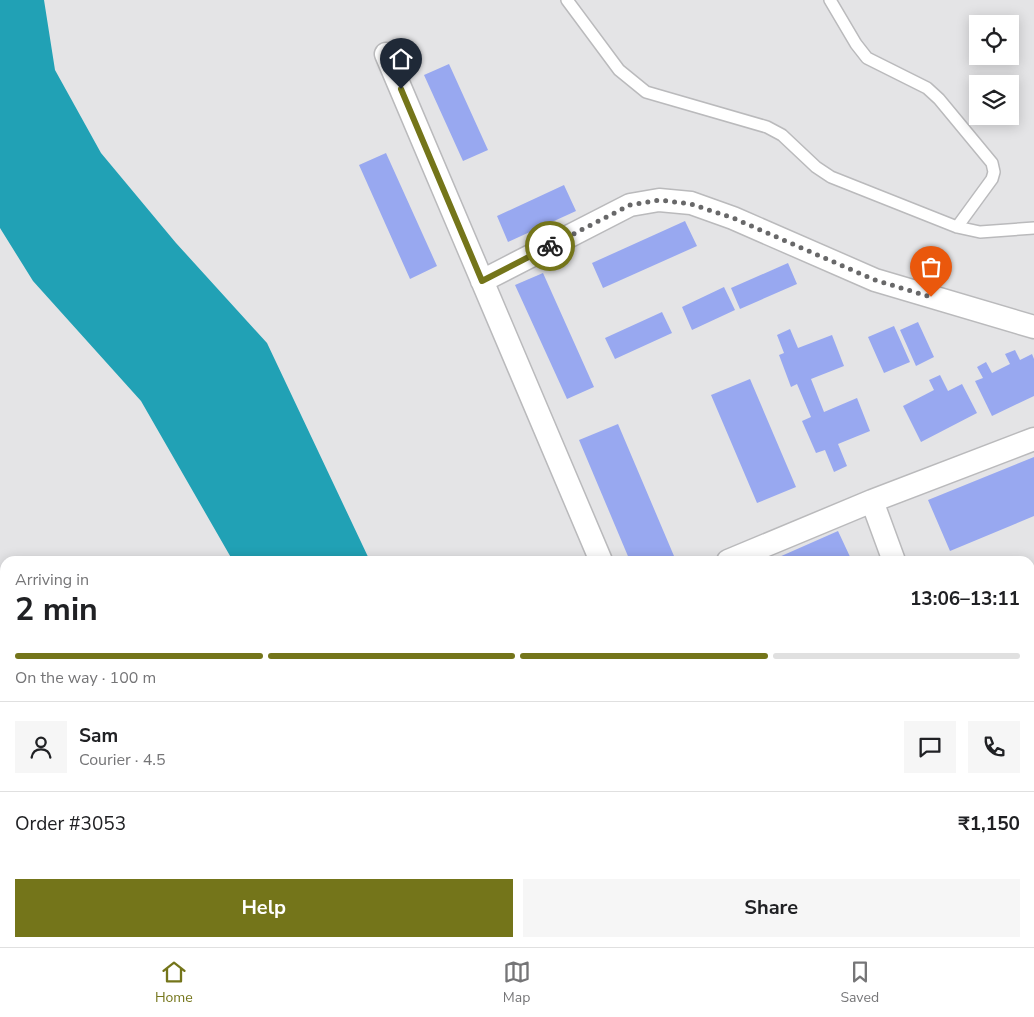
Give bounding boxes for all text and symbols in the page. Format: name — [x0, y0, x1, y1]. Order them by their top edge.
map controls — [969, 15, 1019, 125]
button: locate — [969, 15, 1019, 65]
pin — [380, 38, 422, 89]
icon: home — [387, 45, 415, 73]
button: layers — [969, 75, 1019, 125]
courier — [525, 221, 575, 271]
icon: bike — [536, 232, 564, 260]
pin — [910, 246, 952, 297]
icon: bag — [917, 253, 945, 281]
text: Arriving in — [15, 569, 89, 591]
text: 13:06–13:11 — [910, 586, 1020, 612]
text: 2 min — [15, 588, 98, 631]
text: On the way · 100 m — [15, 667, 156, 689]
button: person — [15, 721, 67, 773]
button: chat — [904, 721, 956, 773]
button: phone — [968, 721, 1020, 773]
text: Sam — [79, 723, 118, 749]
text: Courier · 4.5 — [79, 749, 165, 771]
text: Order #3053 — [15, 811, 126, 837]
text: ₹1,150 — [958, 811, 1020, 837]
button: Help — [15, 879, 513, 937]
button: Share — [523, 879, 1020, 937]
tab: Home — [155, 958, 193, 1007]
tab: Map — [503, 958, 531, 1007]
tab: Saved — [840, 958, 879, 1007]

